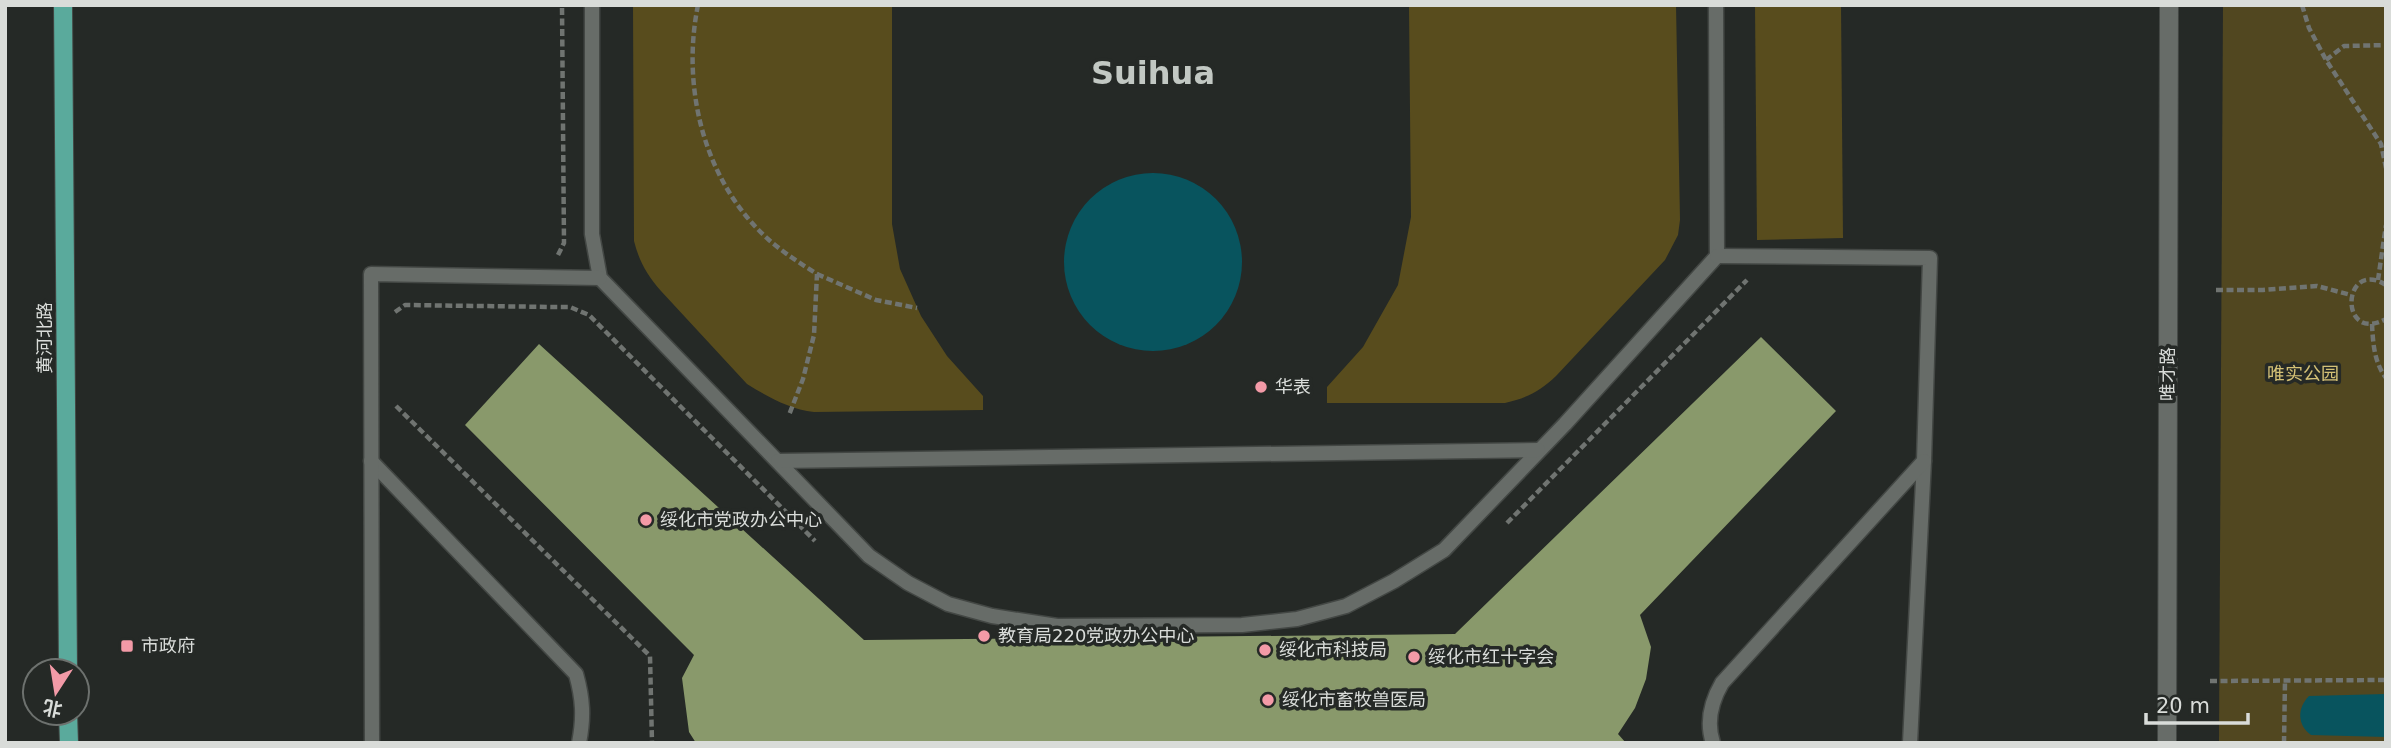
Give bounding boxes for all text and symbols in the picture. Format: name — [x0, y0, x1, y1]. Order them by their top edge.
district label: Suihua — [1091, 54, 1215, 92]
street label: 黄河北路 — [34, 302, 55, 374]
street label: 唯才路 — [2157, 347, 2178, 401]
park label: 唯实公园 — [2267, 363, 2339, 384]
place label: 华表 — [1275, 376, 1311, 397]
marker: 华表 — [1253, 379, 1269, 395]
place label: 绥化市党政办公中心 — [660, 509, 822, 530]
marker: 绥化市党政办公中心 — [638, 512, 654, 528]
place label: 教育局220党政办公中心 — [998, 625, 1194, 646]
marker: 教育局220党政办公中心 — [976, 628, 992, 644]
place label: 市政府 — [141, 635, 195, 656]
marker: 市政府 — [119, 638, 135, 654]
place label: 绥化市科技局 — [1279, 639, 1387, 660]
marker: 绥化市科技局 — [1257, 642, 1273, 658]
place label: 绥化市红十字会 — [1428, 646, 1554, 667]
marker: 绥化市红十字会 — [1406, 649, 1422, 665]
north arrow — [21, 657, 91, 727]
scale bar — [2146, 682, 2248, 726]
place label: 绥化市畜牧兽医局 — [1282, 689, 1426, 710]
marker: 绥化市畜牧兽医局 — [1260, 692, 1276, 708]
text: 20 m — [2156, 694, 2210, 718]
text: 北 — [41, 696, 64, 721]

